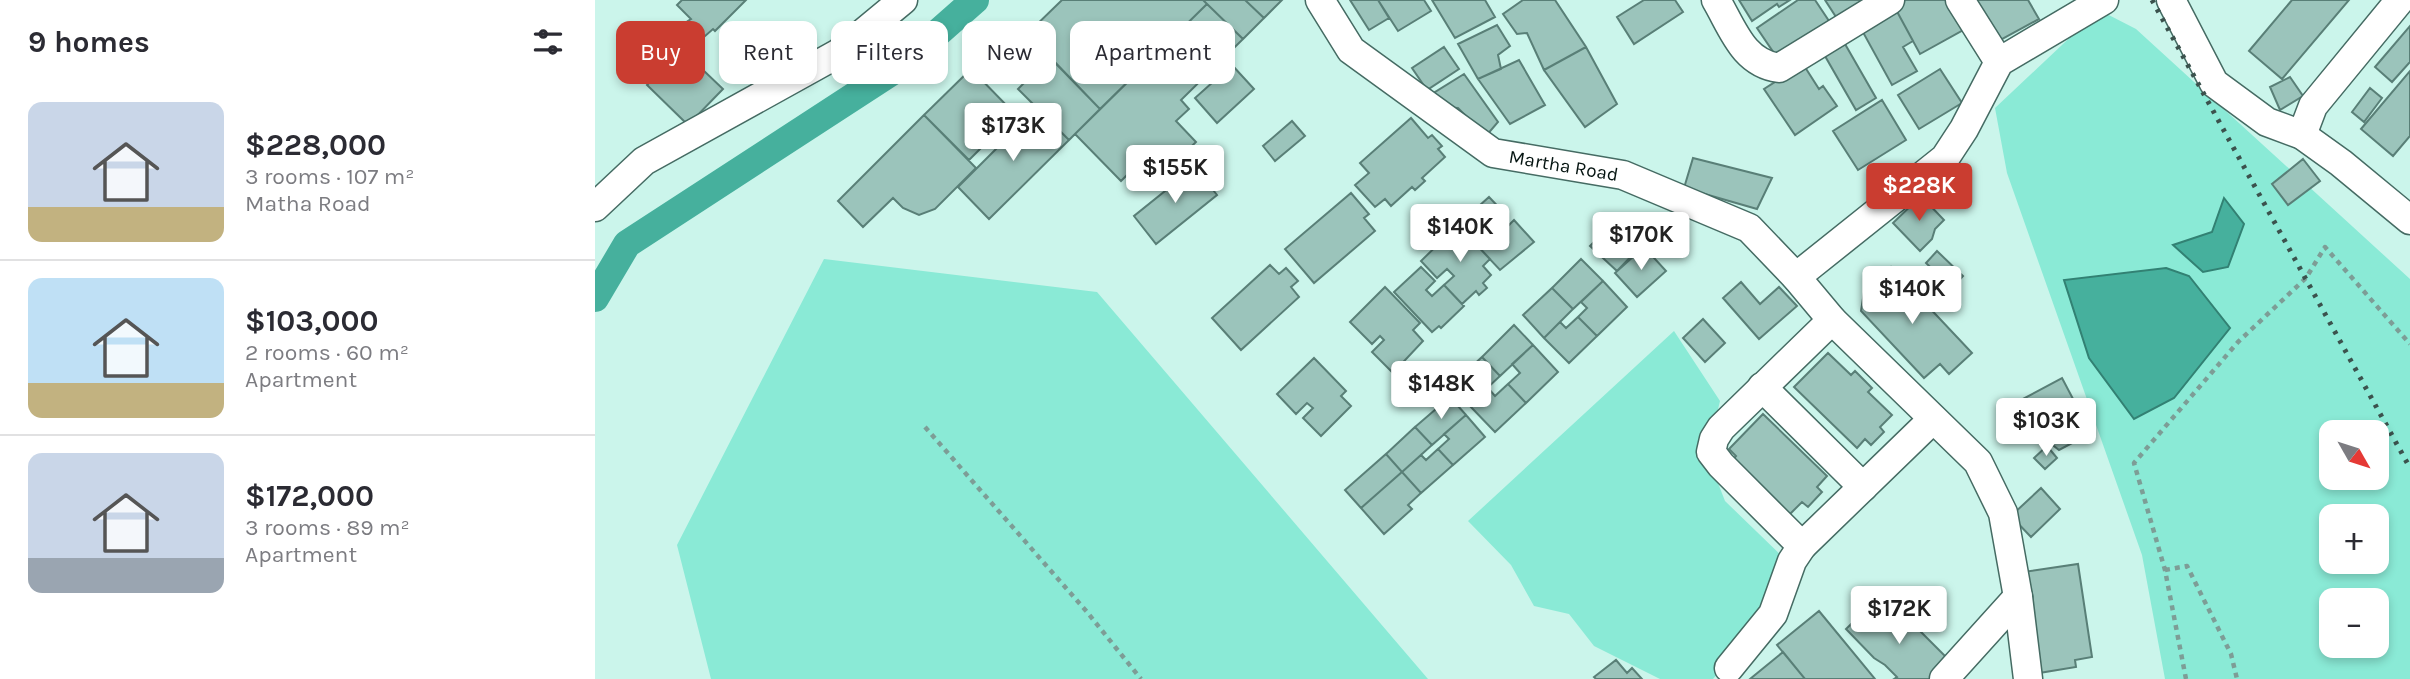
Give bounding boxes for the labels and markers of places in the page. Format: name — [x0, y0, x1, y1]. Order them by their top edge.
pin: $173K — [964, 104, 1062, 163]
pin: $155K — [1126, 146, 1224, 205]
pin: $228K — [1870, 164, 1968, 223]
pin: $140K — [1411, 204, 1509, 264]
pin: $170K — [1592, 212, 1690, 272]
pin: $140K — [1863, 266, 1961, 326]
pin: $148K — [1392, 362, 1490, 421]
pin: $103K — [1997, 398, 2095, 458]
pin: $172K — [1850, 586, 1948, 646]

